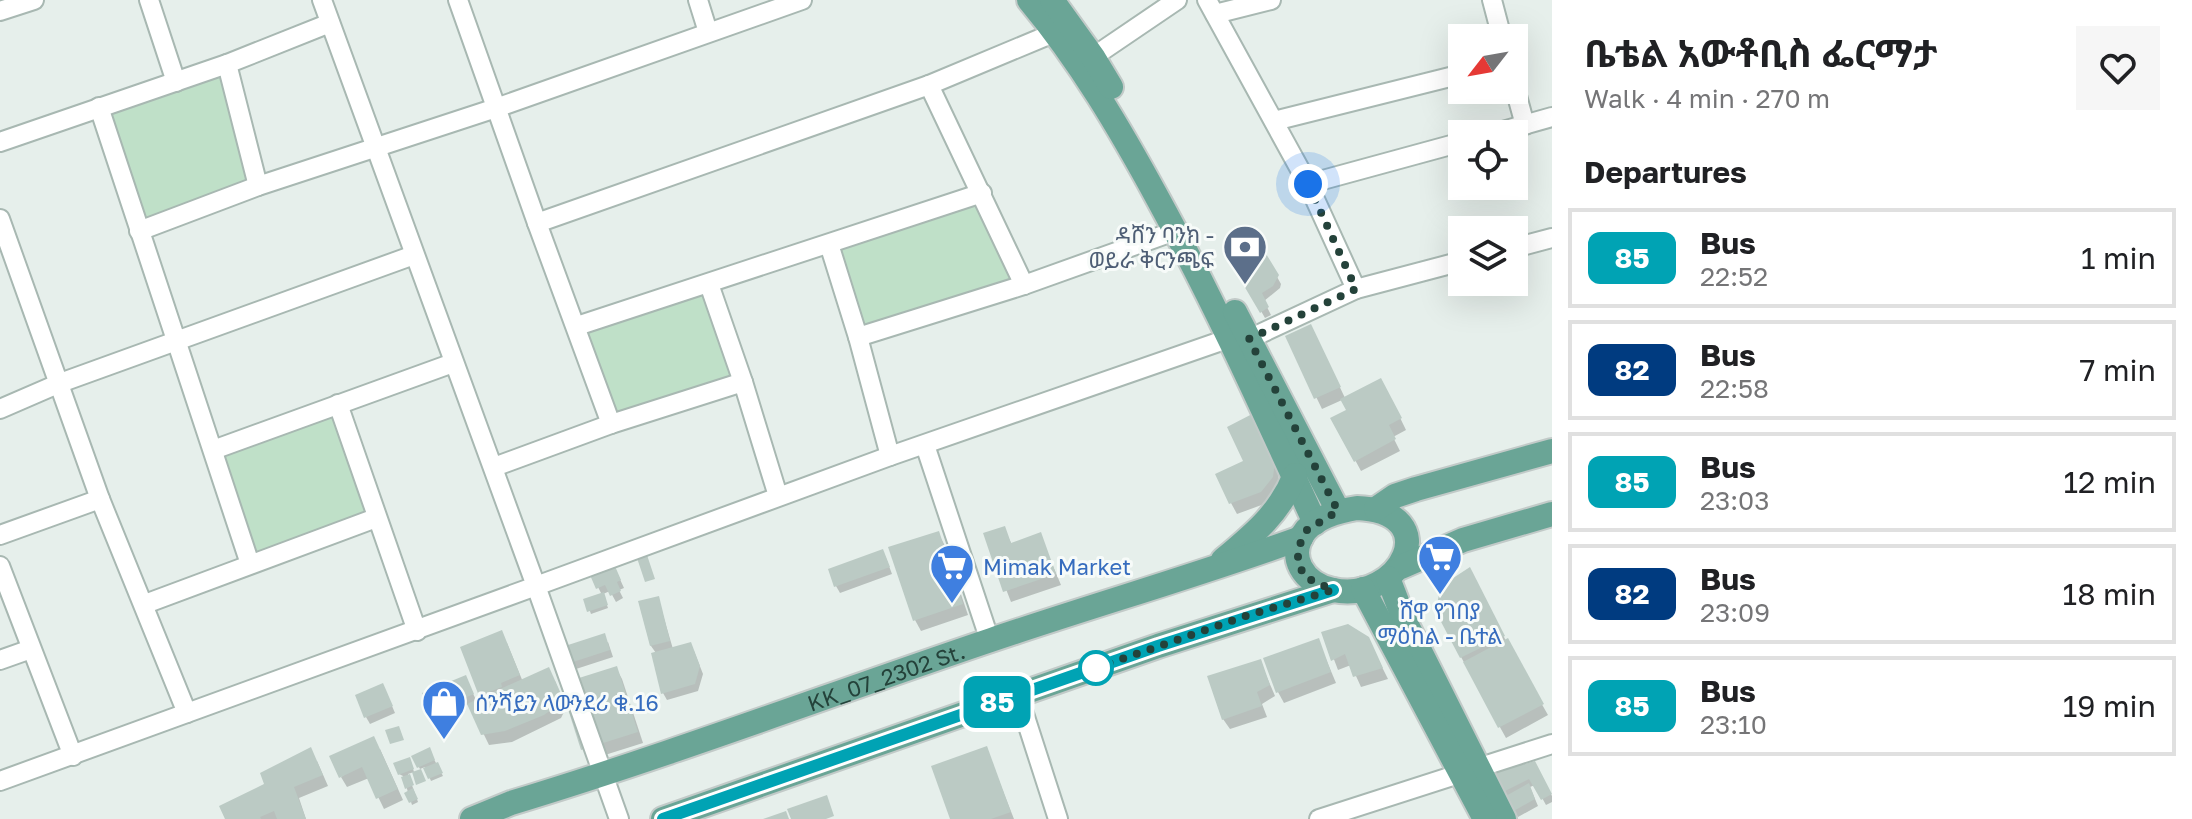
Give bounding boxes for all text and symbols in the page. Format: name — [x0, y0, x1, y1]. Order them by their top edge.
north arrow — [1448, 24, 1528, 104]
map controls — [1448, 24, 1528, 296]
button: heart — [2076, 26, 2160, 110]
text: ቤቴል አውቶቢስ ፌርማታ — [1584, 30, 1937, 75]
text: Walk · 4 min · 270 m — [1584, 83, 1830, 114]
button: locate — [1448, 120, 1528, 200]
text: Departures — [1584, 154, 1747, 190]
your location — [1288, 164, 1328, 204]
button: layers — [1448, 216, 1528, 296]
place label: ዳሸን ባንክ - ወይራ ቅርንጫፍ — [1089, 221, 1214, 273]
bank icon: ዳሸን ባንክ - ወይራ ቅርንጫፍ — [1221, 223, 1269, 286]
text: Bus — [1700, 225, 1756, 261]
text: 1 min — [2081, 240, 2156, 276]
text: 85 — [1614, 241, 1650, 274]
text: 22:52 — [1700, 261, 1768, 292]
text: Bus — [1700, 337, 1756, 373]
text: 7 min — [2080, 352, 2156, 388]
text: 82 — [1614, 353, 1650, 386]
text: 22:58 — [1700, 373, 1769, 404]
text: Bus — [1700, 449, 1756, 485]
text: 12 min — [2064, 464, 2156, 500]
text: 85 — [1614, 465, 1650, 498]
text: 23:03 — [1700, 485, 1769, 516]
supermarket icon: ሸዋ የገበያ ማዕከል - ቤተል — [1416, 533, 1464, 596]
supermarket icon: Mimak Market — [928, 542, 976, 605]
place label: Mimak Market — [983, 553, 1131, 580]
text: Bus — [1700, 561, 1756, 597]
text: 18 min — [2063, 576, 2156, 612]
text: 82 — [1614, 577, 1650, 610]
place label: ሸዋ የገበያ ማዕከል - ቤተል — [1378, 597, 1503, 649]
text: 23:09 — [1700, 597, 1770, 628]
street label: KK_07_2302 St. — [804, 636, 968, 716]
unlabelled marker — [1079, 651, 1113, 685]
text: Bus — [1700, 673, 1756, 709]
line badge: 85 — [961, 676, 1033, 728]
shop icon: ሰንሻይን ላውንደሪ ቁ.16 — [420, 678, 468, 741]
text: 85 — [979, 685, 1015, 718]
text: 19 min — [2063, 688, 2156, 724]
place label: ሰንሻይን ላውንደሪ ቁ.16 — [475, 689, 659, 716]
text: 85 — [1614, 689, 1650, 722]
text: 23:10 — [1700, 709, 1767, 740]

